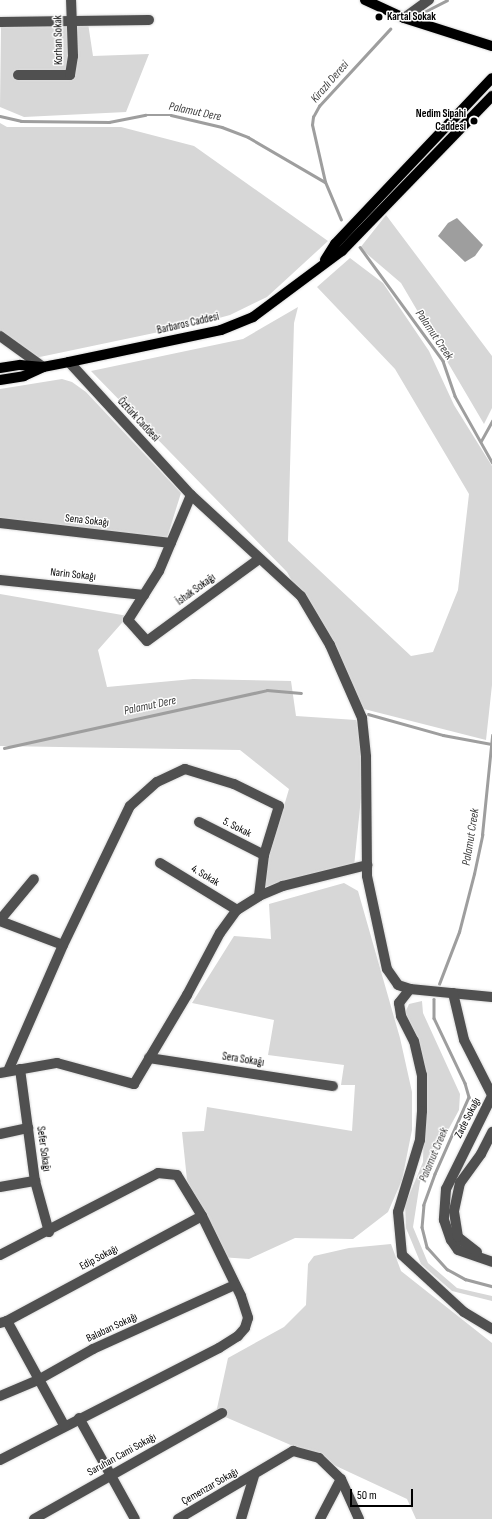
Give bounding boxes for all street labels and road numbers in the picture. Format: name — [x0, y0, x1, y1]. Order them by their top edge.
street label: Korhan Sokak — [52, 15, 66, 65]
street label: Barbaros Caddesi — [156, 310, 220, 338]
street label: Öztürk Caddesi — [114, 395, 162, 445]
street label: Sena Sokağı — [64, 512, 110, 530]
street label: Narin Sokağı — [50, 566, 96, 584]
street label: İshak Sokağı — [174, 571, 218, 609]
street label: 5. Sokak — [221, 815, 253, 841]
street label: 4. Sokak — [189, 863, 221, 889]
street label: Sera Sokağı — [221, 1050, 265, 1070]
street label: Zade Sokağı — [452, 1096, 484, 1140]
street label: Sefer Sokağı — [33, 1126, 53, 1172]
street label: Edip Sokağı — [78, 1242, 120, 1274]
street label: Balaban Sokağı — [84, 1310, 140, 1346]
street label: Saruhan Cami Sokağı — [85, 1431, 159, 1479]
street label: Çemenzar Sokağı — [179, 1466, 241, 1508]

